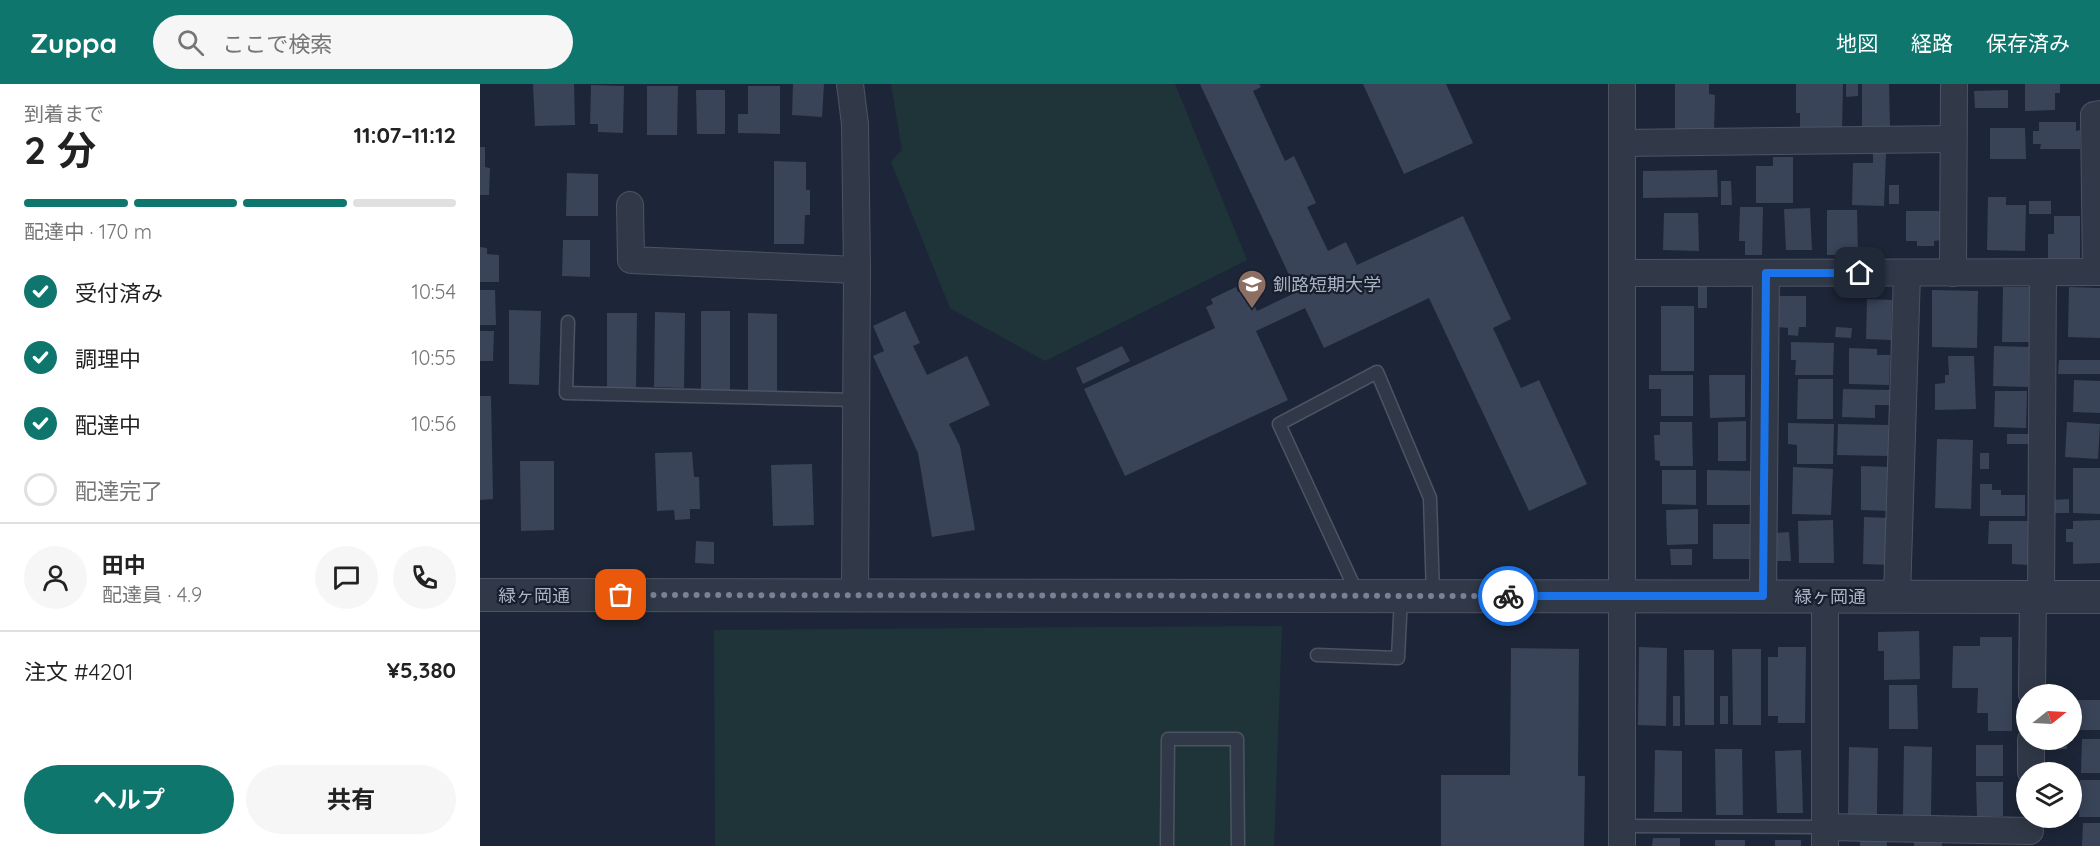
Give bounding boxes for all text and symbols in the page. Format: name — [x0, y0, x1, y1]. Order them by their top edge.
search box — [153, 15, 573, 69]
text: Zuppa — [30, 25, 117, 60]
icon: search — [174, 26, 207, 59]
text: ここで検索 — [222, 30, 332, 58]
text: 地図 — [1836, 30, 1878, 56]
text: 経路 — [1911, 30, 1953, 56]
text: 保存済み — [1986, 30, 2070, 56]
text: 到着まで — [24, 101, 104, 126]
text: 11:07–11:12 — [354, 121, 456, 149]
text: 2 分 — [24, 125, 96, 174]
text: 配達中 · 170 m — [24, 219, 152, 244]
pin — [1834, 247, 1885, 298]
icon: home — [1843, 256, 1876, 289]
school or university icon: 釧路短期大学 — [1236, 268, 1268, 310]
place label: 釧路短期大学 — [1273, 273, 1381, 296]
icon: check — [24, 275, 57, 308]
text: 受付済み — [75, 279, 163, 307]
text: 10:54 — [412, 279, 456, 304]
icon: check — [24, 341, 57, 374]
text: 調理中 — [75, 345, 141, 373]
text: 10:55 — [411, 345, 456, 370]
icon: check — [24, 407, 57, 440]
text: 配達中 — [75, 411, 141, 439]
text: 10:56 — [411, 411, 456, 436]
text: 配達完了 — [75, 477, 163, 505]
button: person — [24, 546, 87, 609]
button: chat — [315, 546, 378, 609]
button: phone — [393, 546, 456, 609]
text: 田中 — [102, 551, 146, 579]
courier — [1478, 566, 1538, 626]
pin — [595, 569, 646, 620]
icon: bag — [604, 578, 637, 611]
icon: bike — [1492, 580, 1525, 613]
text: 配達員 · 4.9 — [102, 582, 202, 607]
street label: 緑ヶ岡通 — [498, 584, 570, 607]
street label: 緑ヶ岡通 — [1794, 585, 1866, 608]
text: ¥5,380 — [387, 656, 456, 684]
text: 注文 #4201 — [24, 658, 133, 686]
north arrow — [2016, 684, 2082, 750]
map controls — [2016, 684, 2082, 828]
button: layers — [2016, 762, 2082, 828]
button: ヘルプ — [24, 765, 234, 834]
button: 共有 — [246, 765, 456, 834]

